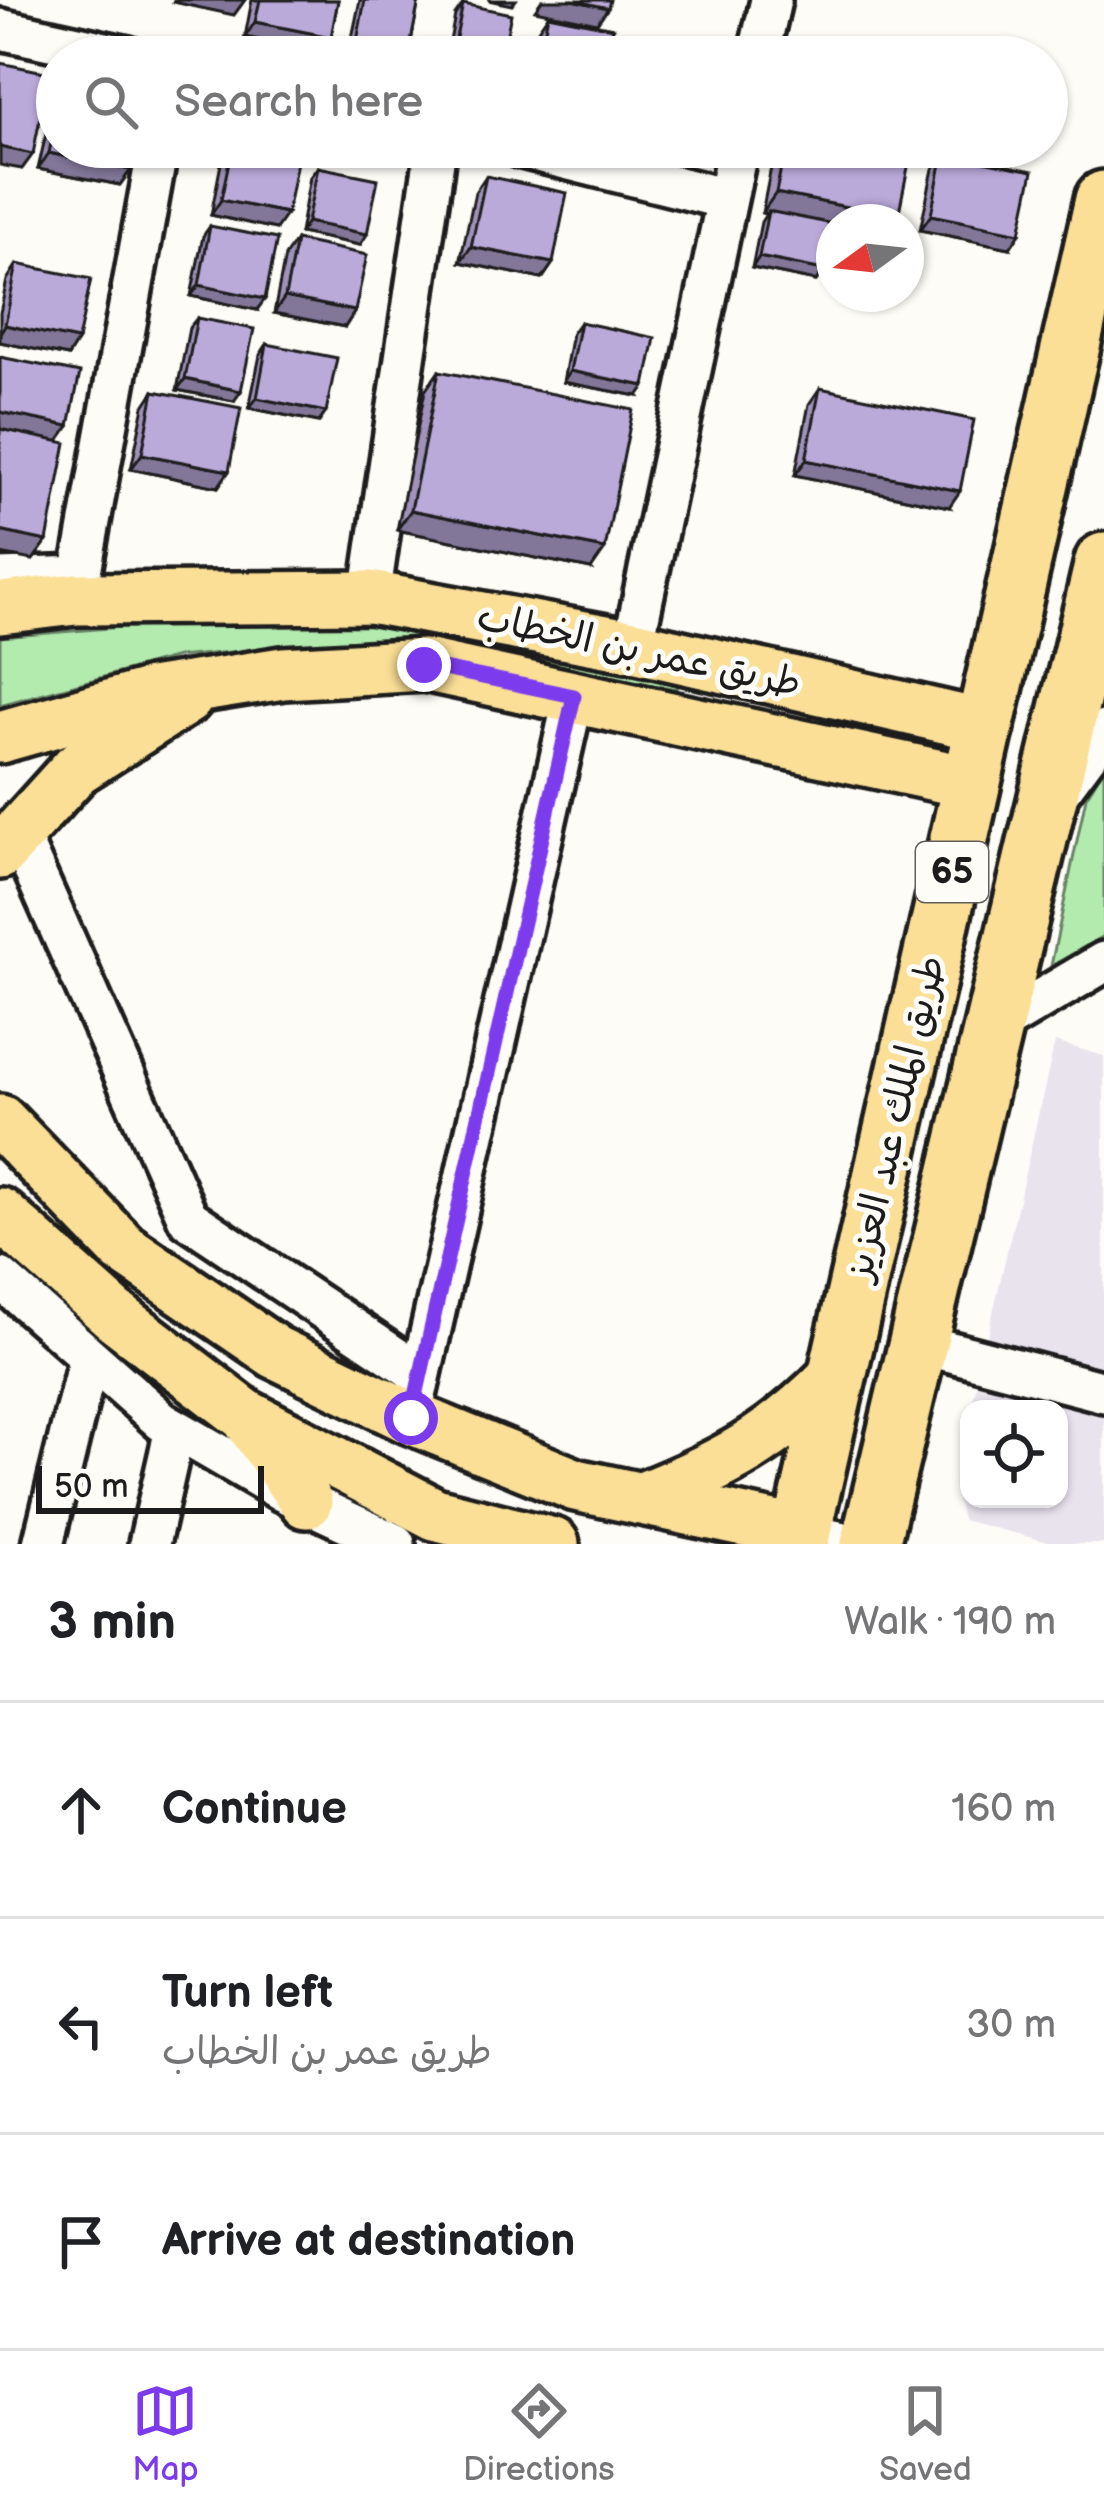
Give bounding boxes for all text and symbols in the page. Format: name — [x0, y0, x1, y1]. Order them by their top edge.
search box — [36, 36, 1068, 168]
icon: search — [78, 69, 144, 135]
text: Search here — [174, 75, 423, 130]
north arrow — [816, 204, 924, 312]
street label: طريق عمر بن الخطاب — [473, 594, 805, 708]
route end — [397, 638, 451, 692]
road number: 65 — [916, 842, 988, 902]
street label: طريق الملك عبد العزيز — [835, 951, 956, 1288]
route start — [384, 1391, 438, 1445]
map controls — [960, 1400, 1068, 1508]
button: locate — [960, 1400, 1068, 1508]
scale bar — [36, 1460, 264, 1513]
text: 50 m — [54, 1467, 129, 1507]
text: 3 min — [48, 1592, 176, 1653]
text: Walk · 190 m — [844, 1599, 1056, 1646]
icon: ahead — [48, 1777, 114, 1843]
text: Continue — [162, 1782, 347, 1837]
text: 160 m — [951, 1786, 1056, 1833]
text: Turn left — [162, 1966, 333, 2021]
icon: left — [48, 1993, 114, 2059]
text: 30 m — [966, 2002, 1056, 2049]
text: طريق عمر بن الخطاب — [162, 2029, 492, 2076]
icon: arrive — [48, 2209, 114, 2275]
text: Arrive at destination — [162, 2214, 575, 2269]
tab: Map — [132, 2378, 199, 2490]
tab: Directions — [463, 2378, 615, 2490]
tab: Saved — [879, 2378, 972, 2490]

